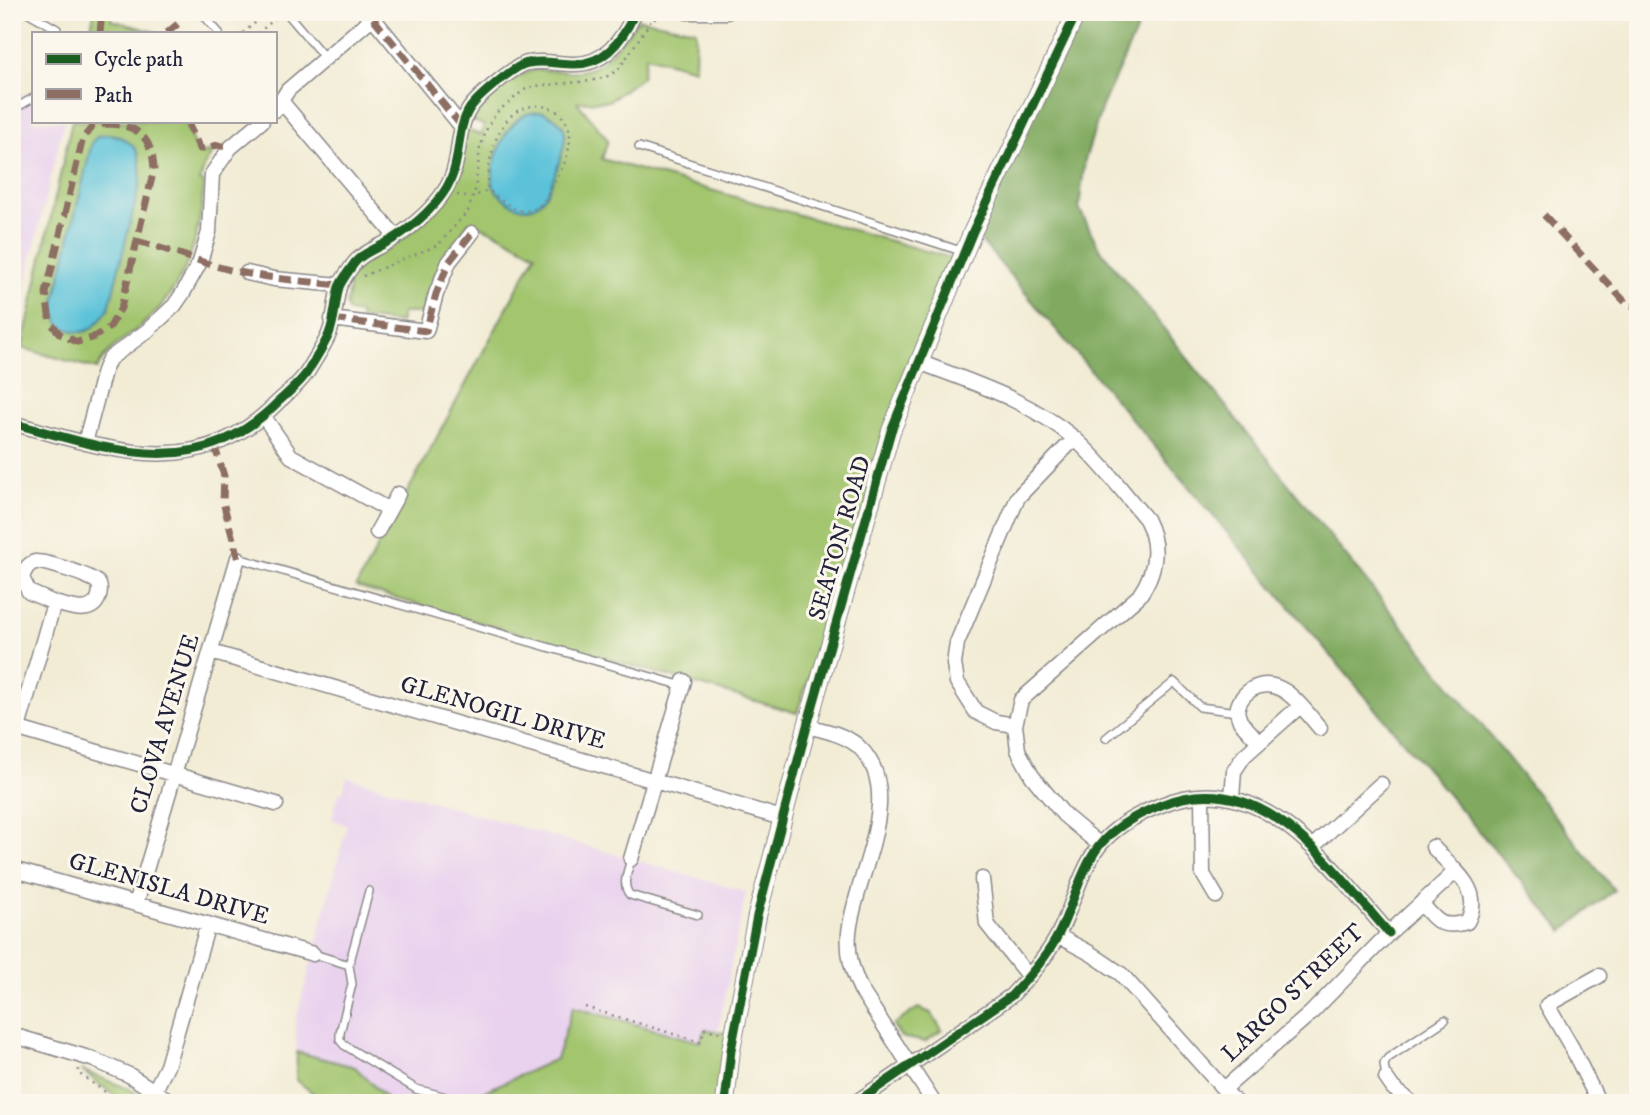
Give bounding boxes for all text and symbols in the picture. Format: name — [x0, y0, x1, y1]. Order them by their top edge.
legend — [32, 32, 276, 122]
text: Cycle path — [94, 47, 183, 73]
text: Path — [94, 83, 133, 109]
street label: SEATON ROAD — [802, 452, 878, 624]
street label: CLOVA AVENUE — [123, 630, 207, 818]
street label: GLENOGIL DRIVE — [397, 669, 609, 757]
street label: GLENISLA DRIVE — [65, 846, 273, 932]
street label: LARGO STREET — [1215, 917, 1371, 1069]

